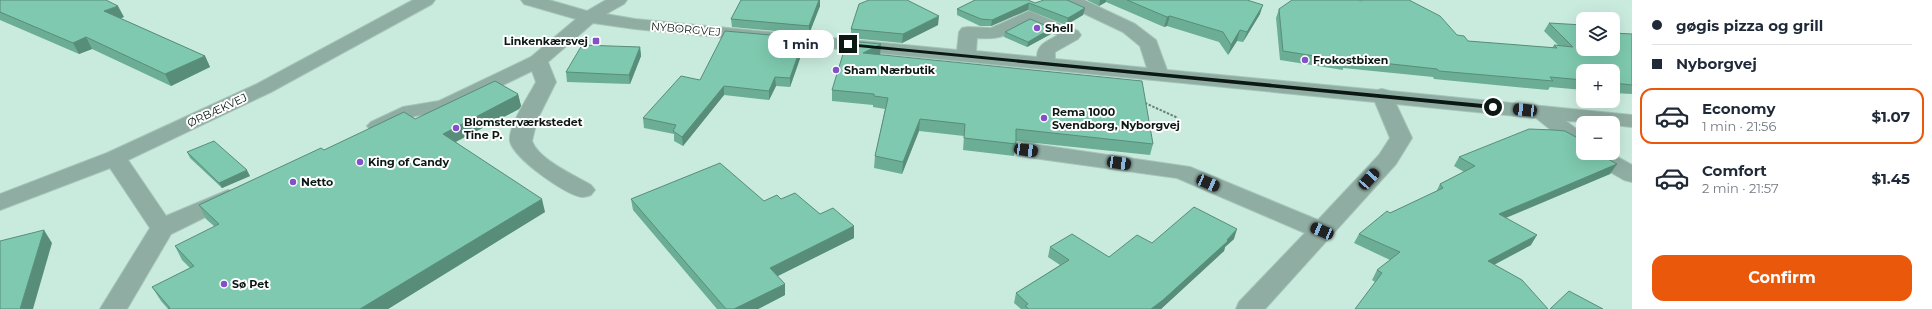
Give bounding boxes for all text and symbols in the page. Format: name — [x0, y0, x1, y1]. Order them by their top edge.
map controls — [1576, 12, 1620, 160]
button: layers — [1576, 12, 1620, 56]
text: gøgis pizza og grill — [1676, 16, 1823, 35]
street label: NYBORGVEJ — [651, 19, 721, 39]
place label: Shell — [1045, 21, 1073, 35]
marker: Shell — [1032, 23, 1042, 33]
callout: 1 min — [768, 30, 834, 58]
place label: Linkenkærsvej — [504, 34, 588, 48]
route end — [839, 35, 857, 53]
marker: Linkenkærsvej — [591, 36, 601, 46]
text: 1 min — [783, 36, 819, 52]
place label: Frokostbixen — [1313, 53, 1388, 67]
text: Nyborgvej — [1676, 54, 1757, 73]
marker: Frokostbixen — [1300, 55, 1310, 65]
place label: Sham Nærbutik — [844, 63, 936, 77]
button: + — [1576, 64, 1620, 108]
marker: Sham Nærbutik — [831, 65, 841, 75]
street label: ØRBÆKVEJ — [185, 90, 249, 130]
route start — [1484, 98, 1502, 116]
icon: car — [1654, 98, 1690, 134]
text: Economy — [1702, 99, 1775, 118]
car — [1512, 103, 1538, 117]
place label: Rema 1000 Svendborg, Nyborgvej — [1052, 105, 1180, 132]
text: $1.07 — [1872, 107, 1910, 126]
marker: Rema 1000 Svendborg, Nyborgvej — [1039, 113, 1049, 123]
place label: Blomsterværkstedet Tine P. — [464, 115, 583, 142]
button: − — [1576, 116, 1620, 160]
text: 1 min · 21:56 — [1702, 118, 1776, 134]
marker: Blomsterværkstedet Tine P. — [451, 123, 461, 133]
car — [1013, 142, 1039, 158]
place label: King of Candy — [368, 155, 449, 169]
car — [1106, 155, 1132, 171]
marker: King of Candy — [355, 157, 365, 167]
icon: car — [1654, 160, 1690, 196]
text: Comfort — [1702, 161, 1767, 180]
car — [1357, 166, 1381, 192]
text: $1.45 — [1872, 169, 1910, 188]
car — [1195, 173, 1221, 193]
place label: Netto — [301, 175, 333, 189]
marker: Netto — [288, 177, 298, 187]
text: 2 min · 21:57 — [1702, 180, 1779, 196]
car — [1309, 221, 1335, 241]
button: Confirm — [1652, 255, 1912, 301]
place label: Sø Pet — [232, 277, 269, 291]
marker: Sø Pet — [219, 279, 229, 289]

